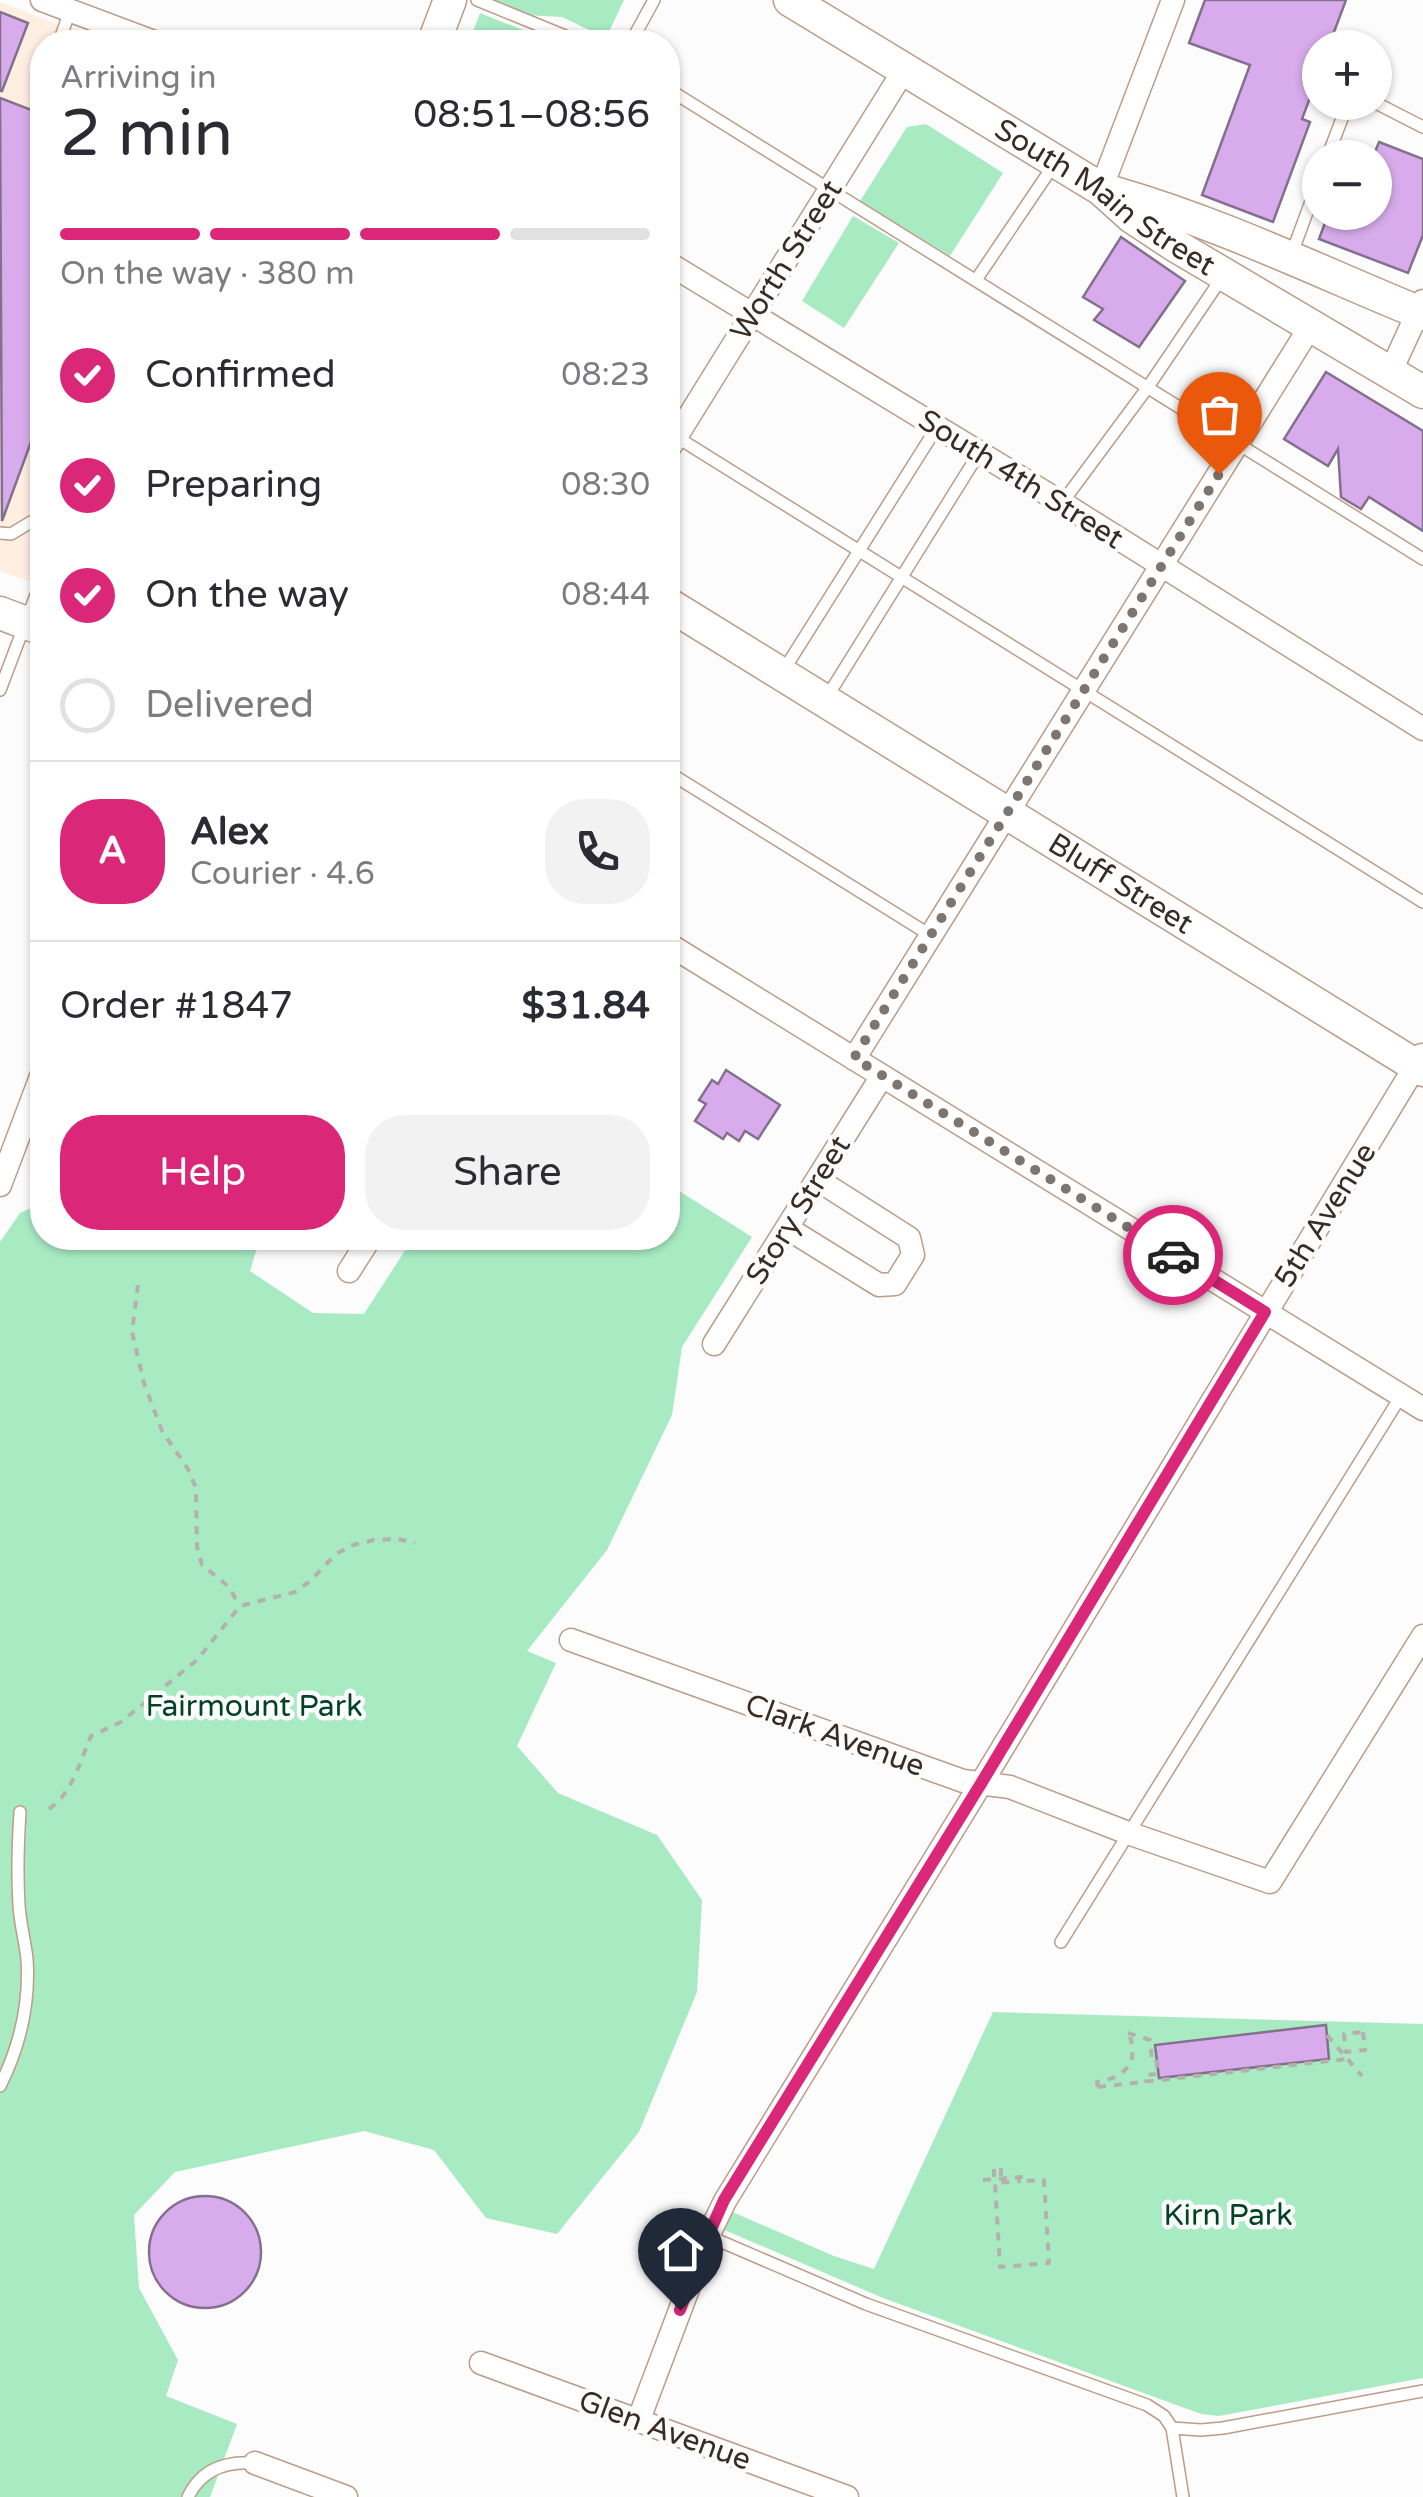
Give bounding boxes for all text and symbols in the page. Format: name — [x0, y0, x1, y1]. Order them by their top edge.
map controls — [1302, 30, 1392, 230]
button: + — [1302, 30, 1392, 120]
text: Arriving in — [60, 59, 217, 97]
text: 08:51–08:56 — [413, 92, 650, 138]
text: 2 min — [60, 95, 233, 174]
street label: South Main Street — [988, 111, 1222, 284]
button: − — [1302, 140, 1392, 230]
street label: Worth Street — [723, 173, 850, 347]
text: On the way · 380 m — [60, 255, 355, 293]
icon: check — [60, 348, 115, 403]
text: Confirmed — [145, 352, 336, 398]
text: 08:23 — [561, 356, 650, 394]
pin — [1177, 372, 1262, 475]
icon: bag — [1192, 387, 1247, 442]
street label: South 4th Street — [911, 402, 1130, 557]
icon: check — [60, 458, 115, 513]
text: Preparing — [145, 462, 322, 508]
text: 08:30 — [561, 466, 650, 504]
icon: check — [60, 568, 115, 623]
text: On the way — [145, 572, 349, 618]
text: 08:44 — [561, 576, 650, 614]
text: Delivered — [145, 682, 314, 728]
button: phone — [545, 799, 650, 904]
text: Alex — [190, 809, 269, 855]
street label: Bluff Street — [1041, 825, 1200, 942]
text: A — [98, 828, 127, 874]
text: Courier · 4.6 — [190, 855, 375, 893]
text: Order #1847 — [60, 983, 293, 1029]
text: $31.84 — [521, 983, 650, 1029]
button: Help — [60, 1115, 345, 1230]
button: Share — [365, 1115, 650, 1230]
street label: Story Street — [738, 1129, 859, 1291]
street label: 5th Avenue — [1266, 1136, 1385, 1295]
courier — [1123, 1205, 1223, 1305]
icon: car — [1146, 1228, 1201, 1283]
street label: Clark Avenue — [740, 1686, 930, 1785]
park label: Fairmount Park — [145, 1688, 363, 1725]
park label: Kirn Park — [1163, 2197, 1293, 2234]
pin — [638, 2208, 723, 2311]
icon: home — [653, 2223, 708, 2278]
street label: Glen Avenue — [574, 2382, 756, 2479]

